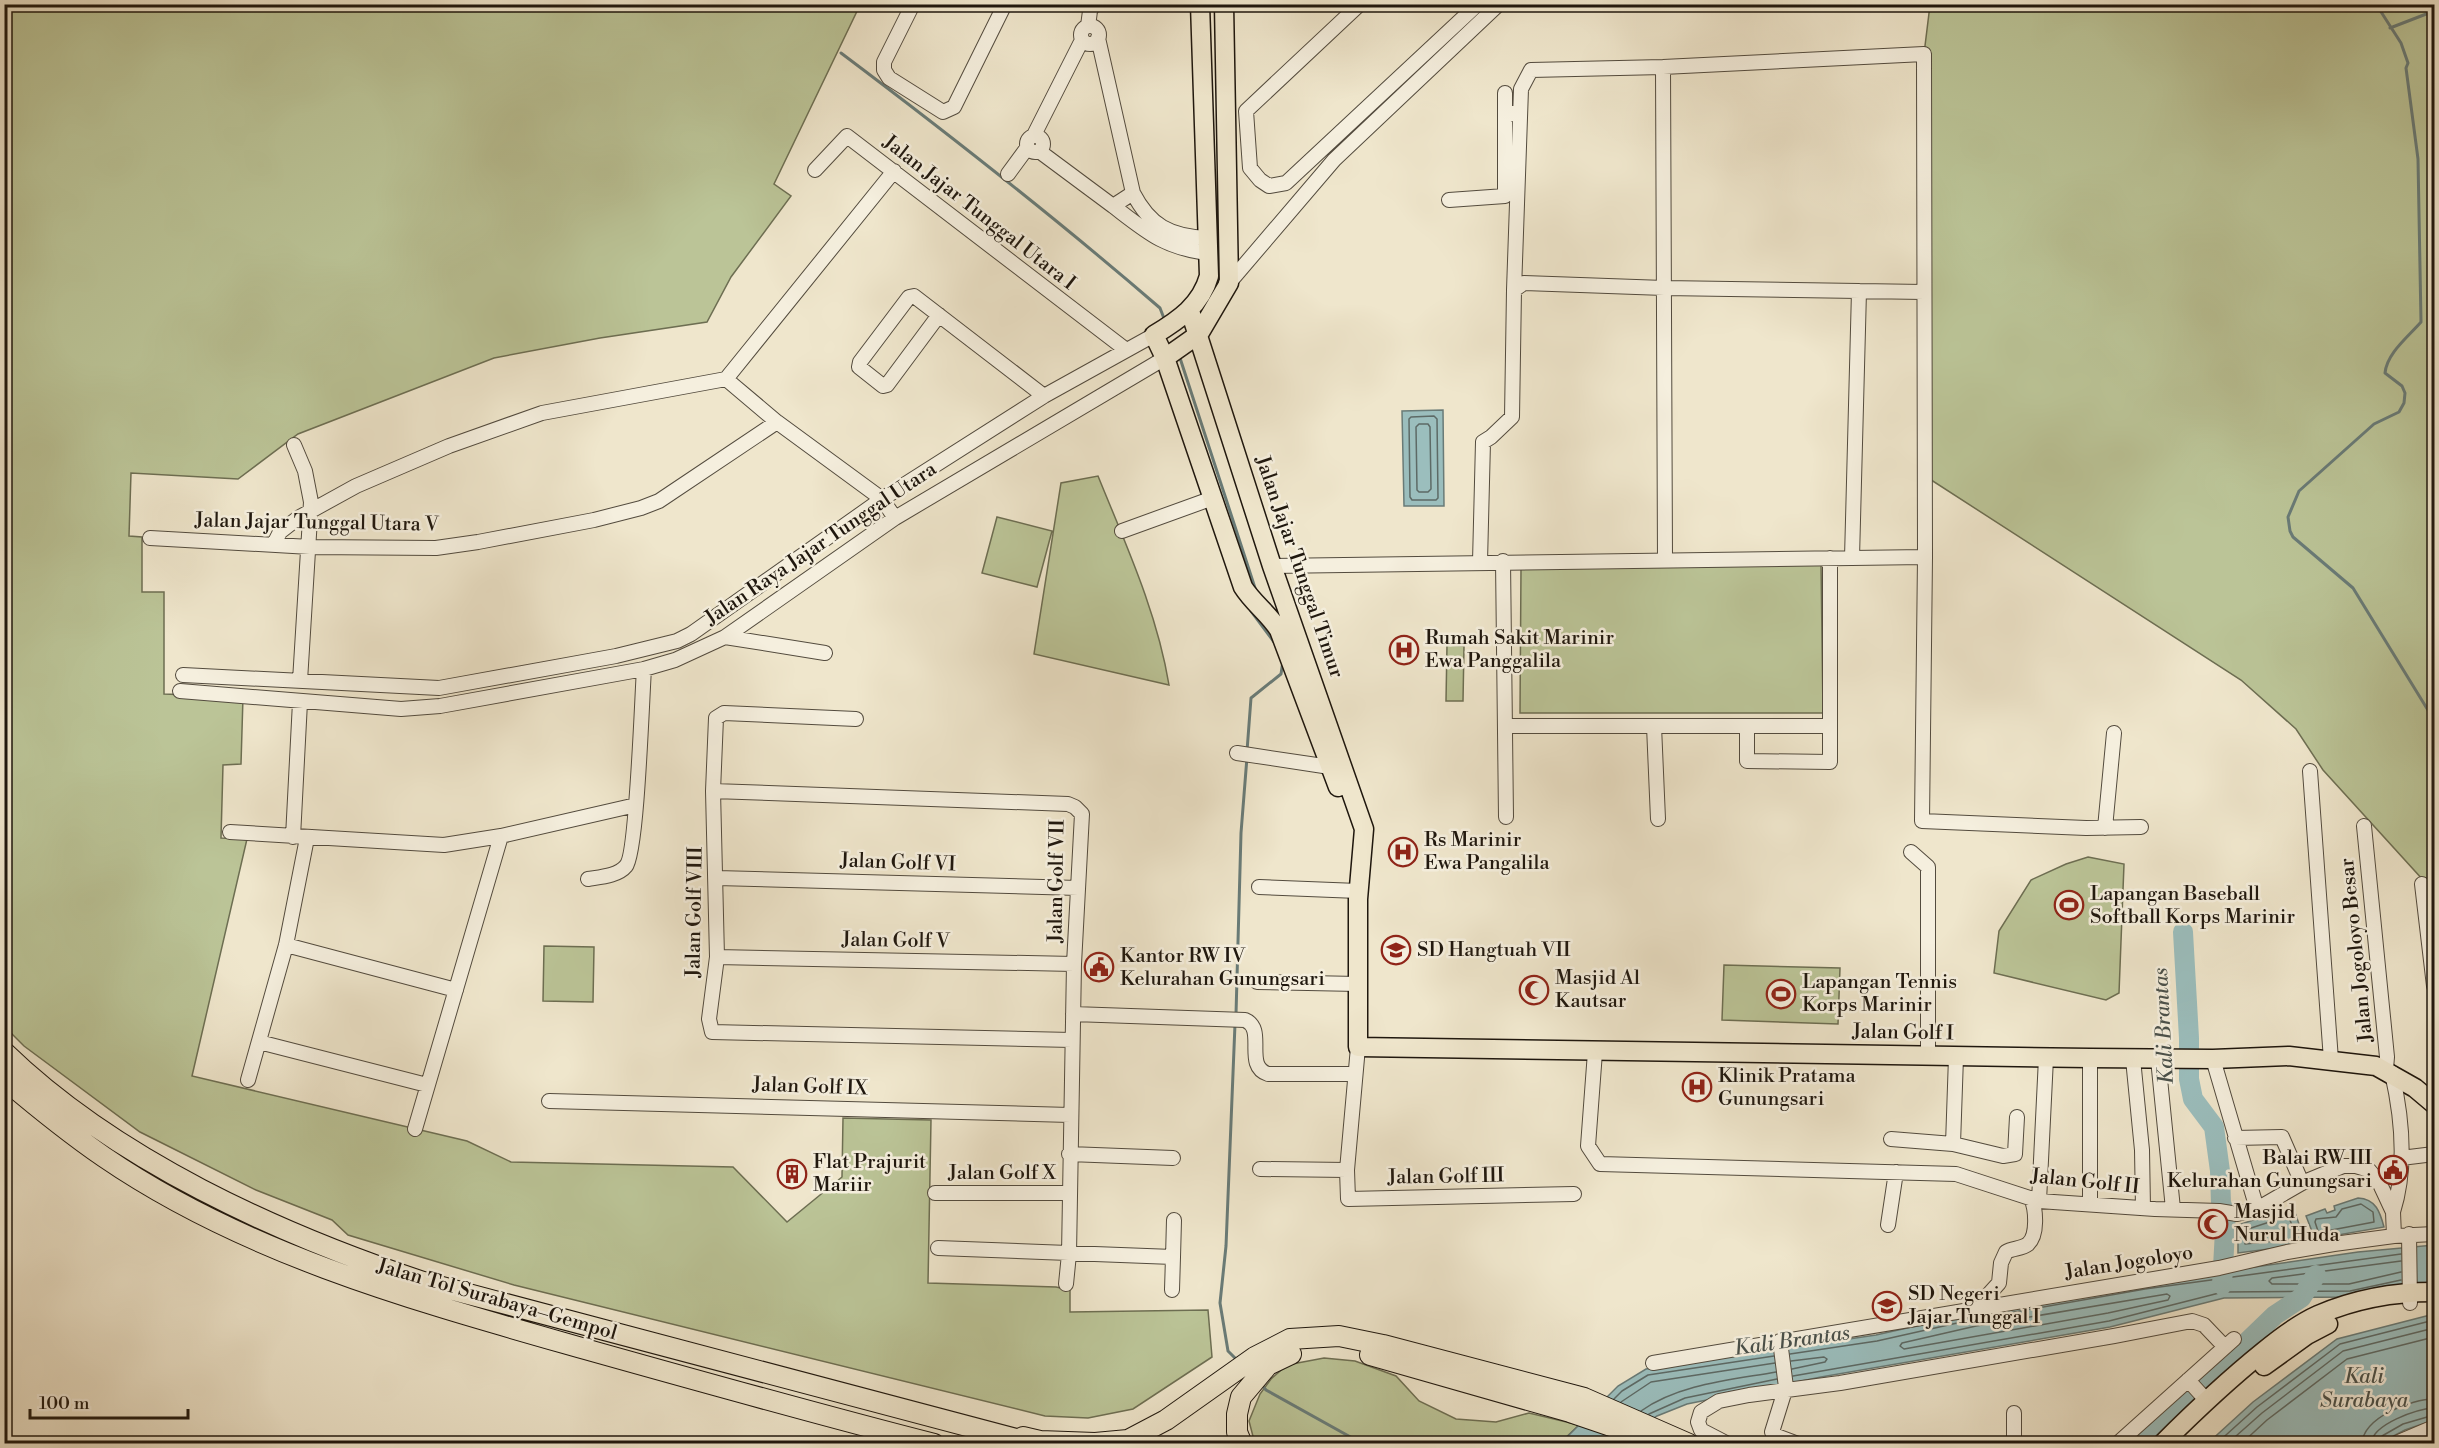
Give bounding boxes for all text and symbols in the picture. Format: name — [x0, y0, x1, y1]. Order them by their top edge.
street label: Jalan Jajar Tunggal Utara I — [877, 129, 1081, 296]
street label: Jalan Jajar Tunggal Timur — [1249, 452, 1349, 682]
street label: Jalan Raya Jajar Tunggal Utara — [700, 457, 942, 632]
street label: Jalan Jajar Tunggal Utara V — [194, 508, 440, 538]
place label: Rumah Sakit Marinir Ewa Panggalila — [1425, 626, 1614, 674]
hospital icon: Rumah Sakit Marinir Ewa Panggalila — [1388, 634, 1420, 666]
street label: Jalan Golf VII — [1043, 819, 1071, 944]
place label: Rs Marinir Ewa Pangalila — [1424, 828, 1551, 876]
hospital icon: Rs Marinir Ewa Pangalila — [1387, 836, 1419, 868]
street label: Jalan Golf VIII — [681, 846, 709, 979]
street label: Jalan Golf VI — [839, 848, 957, 878]
street label: Jalan Jogoloyo Besar — [2335, 856, 2379, 1044]
place label: Lapangan Baseball Softball Korps Marinir — [2090, 882, 2295, 930]
sports icon: Lapangan Baseball Softball Korps Marinir — [2053, 889, 2085, 921]
street label: Jalan Golf V — [841, 928, 951, 954]
school or university icon: SD Hangtuah VII — [1380, 934, 1412, 966]
place label: SD Hangtuah VII — [1417, 938, 1571, 963]
place label: Kantor RW IV Kelurahan Gunungsari — [1120, 944, 1325, 992]
public building icon: Kantor RW IV Kelurahan Gunungsari — [1083, 951, 1115, 983]
place label: Masjid Al Kautsar — [1555, 966, 1640, 1014]
water label: Kali Brantas — [2148, 967, 2180, 1085]
place label: Lapangan Tennis Korps Marinir — [1802, 970, 1957, 1018]
mosque icon: Masjid Al Kautsar — [1518, 974, 1550, 1006]
sports icon: Lapangan Tennis Korps Marinir — [1765, 978, 1797, 1010]
street label: Jalan Golf I — [1851, 1020, 1954, 1046]
place label: Klinik Pratama Gunungsari — [1718, 1064, 1857, 1112]
hospital icon: Klinik Pratama Gunungsari — [1681, 1071, 1713, 1103]
street label: Jalan Golf IX — [751, 1072, 868, 1102]
place label: Balai RW III Kelurahan Gunungsari — [2167, 1146, 2372, 1194]
place label: Flat Prajurit Mariir — [813, 1150, 926, 1198]
public building icon: Balai RW III Kelurahan Gunungsari — [2377, 1154, 2409, 1186]
building icon: Flat Prajurit Mariir — [776, 1158, 808, 1190]
street label: Jalan Golf X — [947, 1161, 1056, 1186]
street label: Jalan Golf III — [1386, 1163, 1505, 1191]
street label: Jalan Golf II — [2028, 1164, 2141, 1200]
place label: Masjid Nurul Huda — [2234, 1200, 2340, 1248]
mosque icon: Masjid Nurul Huda — [2197, 1208, 2229, 1240]
street label: Jalan Jogoloyo — [2062, 1241, 2195, 1286]
street label: Jalan Tol Surabaya–Gempol — [373, 1253, 620, 1346]
place label: SD Negeri Jajar Tunggal I — [1907, 1282, 2041, 1330]
school or university icon: SD Negeri Jajar Tunggal I — [1871, 1290, 1903, 1322]
water label: Kali Brantas — [1732, 1320, 1852, 1362]
water label: Kali Surabaya — [2320, 1364, 2408, 1414]
scale bar — [30, 1382, 188, 1420]
text: 100 m — [39, 1392, 90, 1415]

